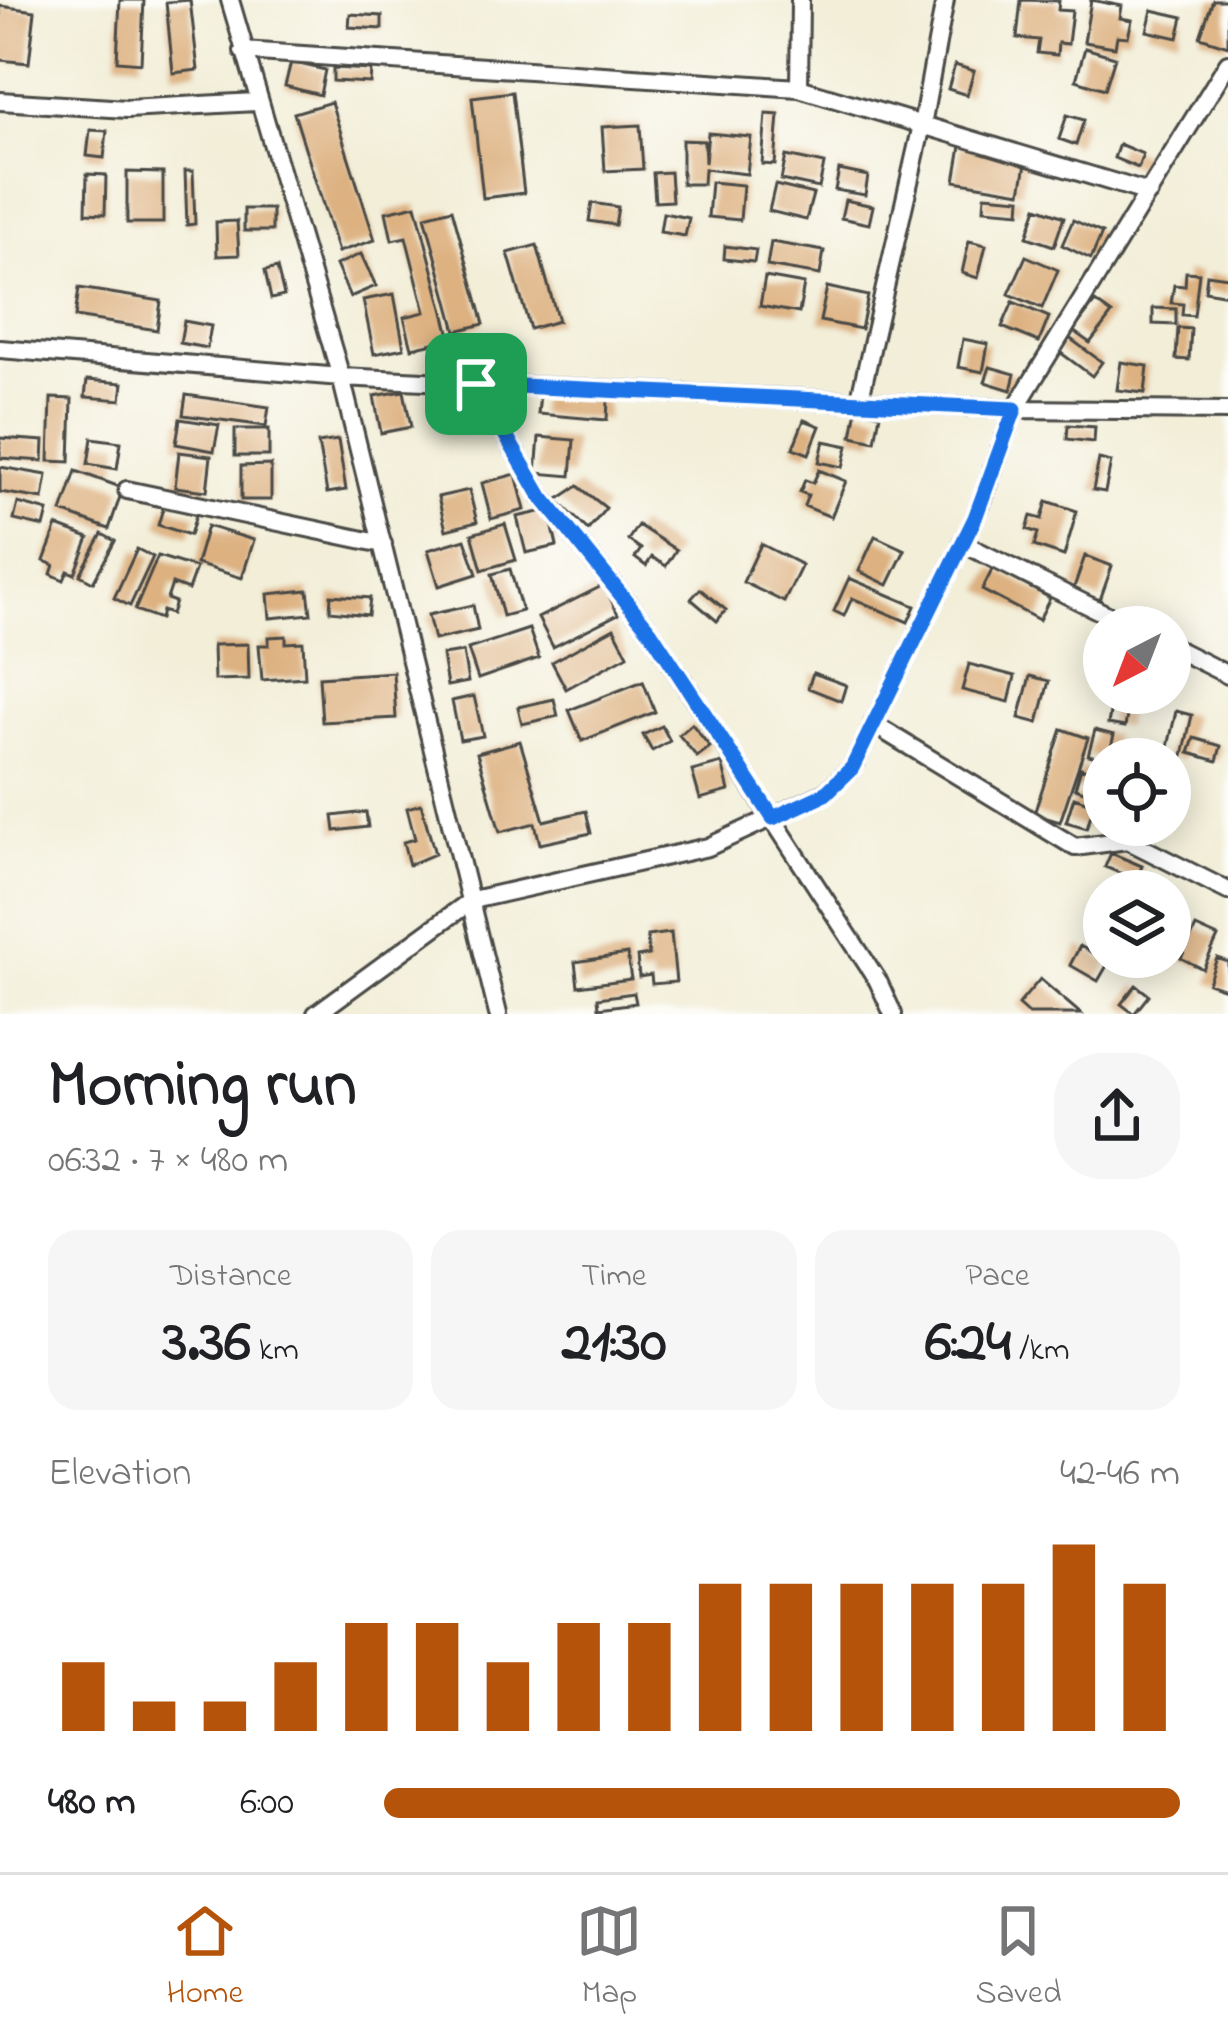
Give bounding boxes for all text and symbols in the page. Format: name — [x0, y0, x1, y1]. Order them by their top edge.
pin — [425, 333, 527, 435]
icon: arrive — [443, 351, 509, 417]
north arrow — [1083, 606, 1191, 714]
map controls — [1083, 606, 1191, 978]
button: locate — [1083, 738, 1191, 846]
button: layers — [1083, 870, 1191, 978]
text: Morning run — [48, 1040, 357, 1136]
button: share — [1054, 1053, 1180, 1179]
text: 06:32 · 7 × 480 m — [48, 1133, 288, 1190]
text: Distance — [170, 1253, 291, 1301]
text: Time — [581, 1253, 647, 1301]
text: Pace — [965, 1253, 1030, 1301]
text: 3.36 — [162, 1301, 251, 1388]
text: 21:30 — [562, 1301, 666, 1388]
text: 6:24 — [925, 1301, 1011, 1388]
text: km — [251, 1327, 299, 1375]
text: /km — [1011, 1327, 1070, 1375]
text: Elevation — [48, 1446, 191, 1503]
text: 42–46 m — [1060, 1446, 1180, 1503]
text: 480 m — [48, 1775, 136, 1832]
text: 6:00 — [240, 1775, 294, 1832]
tab: Home — [167, 1898, 243, 2018]
tab: Map — [576, 1898, 642, 2018]
tab: Saved — [975, 1898, 1061, 2018]

